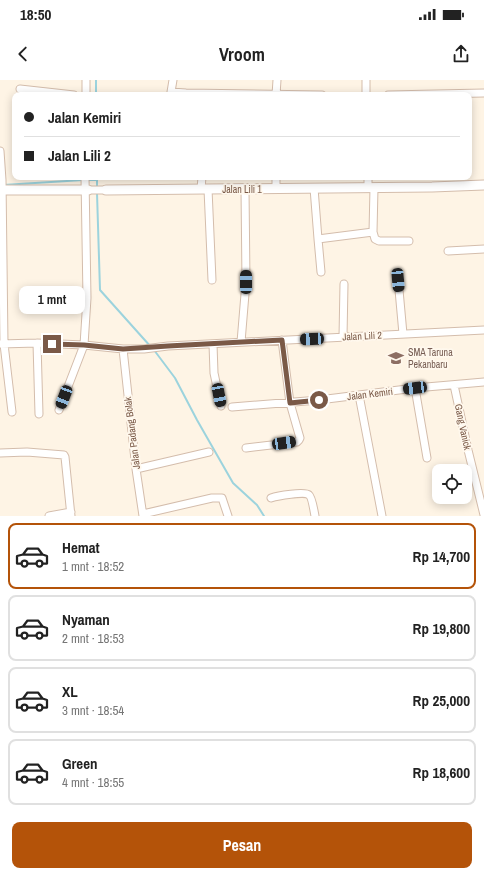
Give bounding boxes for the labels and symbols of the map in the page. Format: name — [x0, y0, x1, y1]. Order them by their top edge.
street label: Jalan Lili 1 — [222, 183, 262, 196]
car — [391, 268, 405, 292]
car — [240, 270, 252, 294]
callout: 1 mnt — [19, 286, 85, 314]
street label: Jalan Lili 2 — [342, 328, 383, 344]
car — [300, 332, 324, 346]
route end — [43, 335, 61, 353]
place label: SMA Taruna Pekanbaru — [408, 346, 453, 371]
school or university icon: SMA Taruna Pekanbaru — [387, 349, 405, 367]
car — [402, 381, 428, 395]
car — [211, 382, 227, 408]
car — [54, 384, 74, 410]
street label: Jalan Kemiri — [346, 385, 394, 403]
route start — [310, 391, 328, 409]
street label: Jalan Padang Bolak — [121, 395, 143, 470]
street label: Gang Vanick — [452, 403, 474, 452]
car — [271, 435, 297, 451]

